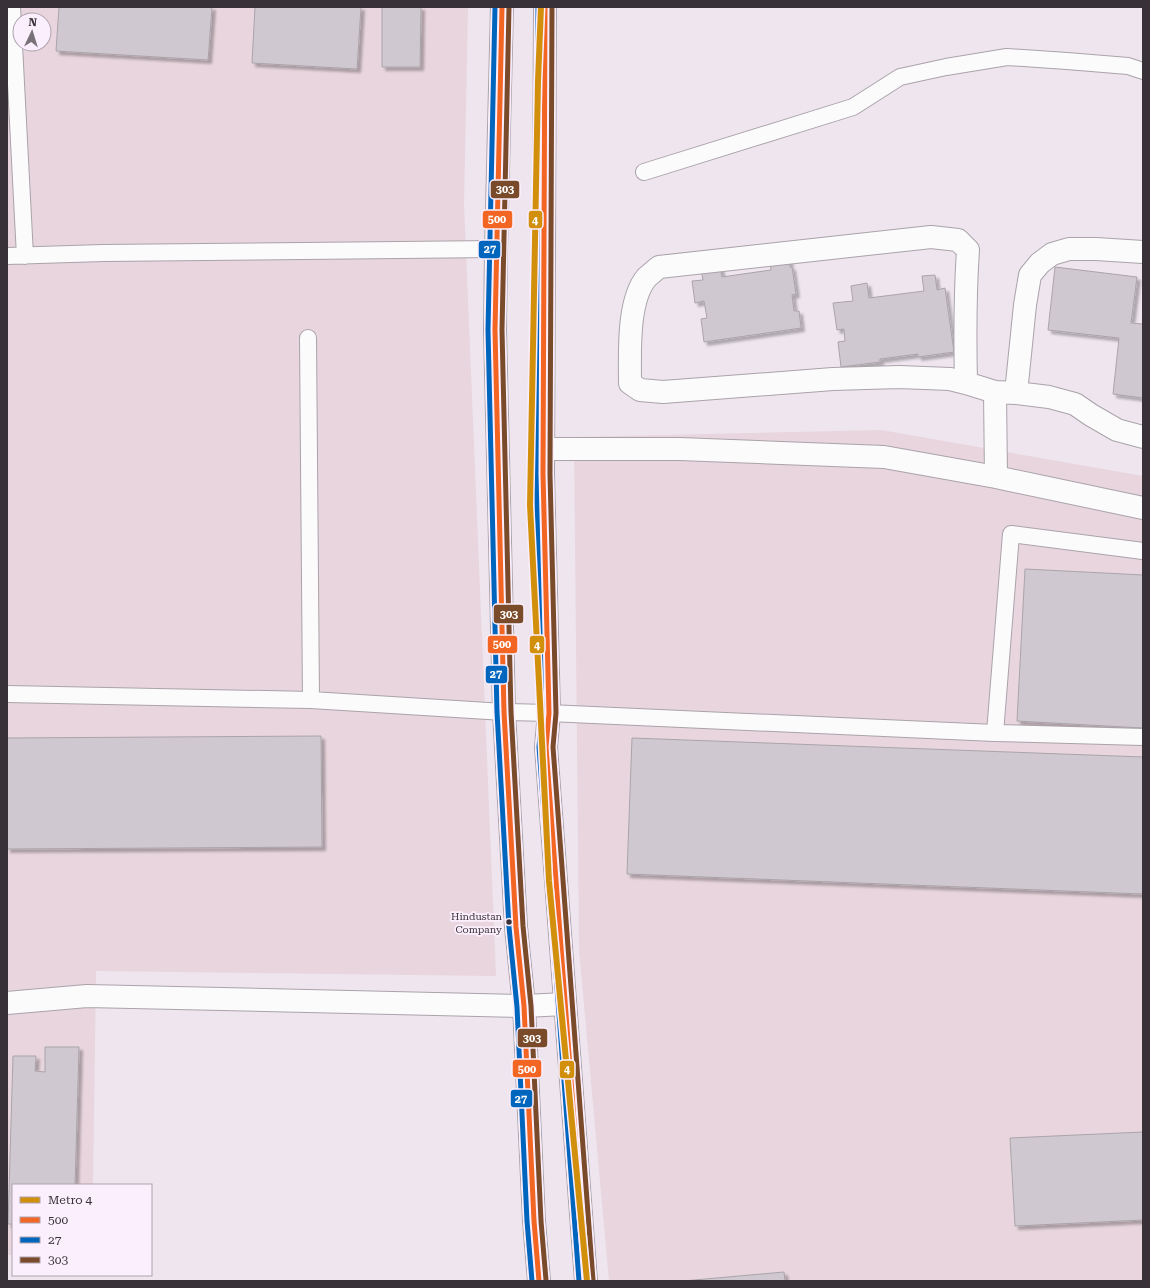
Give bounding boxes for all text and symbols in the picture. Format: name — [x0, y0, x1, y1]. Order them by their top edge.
north arrow — [12, 12, 52, 52]
text: N — [28, 16, 38, 29]
line badge: 303 — [490, 180, 520, 199]
text: 303 — [496, 183, 514, 196]
line badge: 500 — [482, 210, 513, 229]
line badge: 4 — [528, 210, 543, 229]
text: 500 — [488, 213, 506, 226]
text: 4 — [532, 214, 539, 227]
line badge: 27 — [478, 240, 501, 259]
text: 27 — [484, 243, 496, 256]
line badge: 303 — [493, 604, 524, 624]
text: 303 — [500, 608, 518, 621]
line badge: 500 — [487, 635, 518, 654]
line badge: 4 — [529, 635, 545, 654]
text: 500 — [493, 638, 511, 651]
text: 4 — [534, 639, 541, 652]
line badge: 27 — [485, 665, 508, 684]
text: 27 — [490, 668, 502, 681]
place label: Hindustan Company — [451, 911, 503, 935]
marker: Hindustan Company — [504, 917, 514, 927]
line badge: 303 — [517, 1028, 548, 1048]
text: 303 — [523, 1032, 541, 1045]
line badge: 500 — [512, 1059, 542, 1078]
line badge: 4 — [559, 1060, 575, 1079]
text: 500 — [518, 1063, 536, 1076]
text: 4 — [564, 1063, 571, 1076]
line badge: 27 — [510, 1089, 533, 1108]
text: 27 — [515, 1093, 527, 1106]
legend — [12, 1184, 152, 1276]
text: Metro 4 — [48, 1193, 93, 1207]
text: 500 — [48, 1213, 68, 1227]
text: 27 — [48, 1233, 62, 1247]
text: 303 — [48, 1253, 68, 1267]

